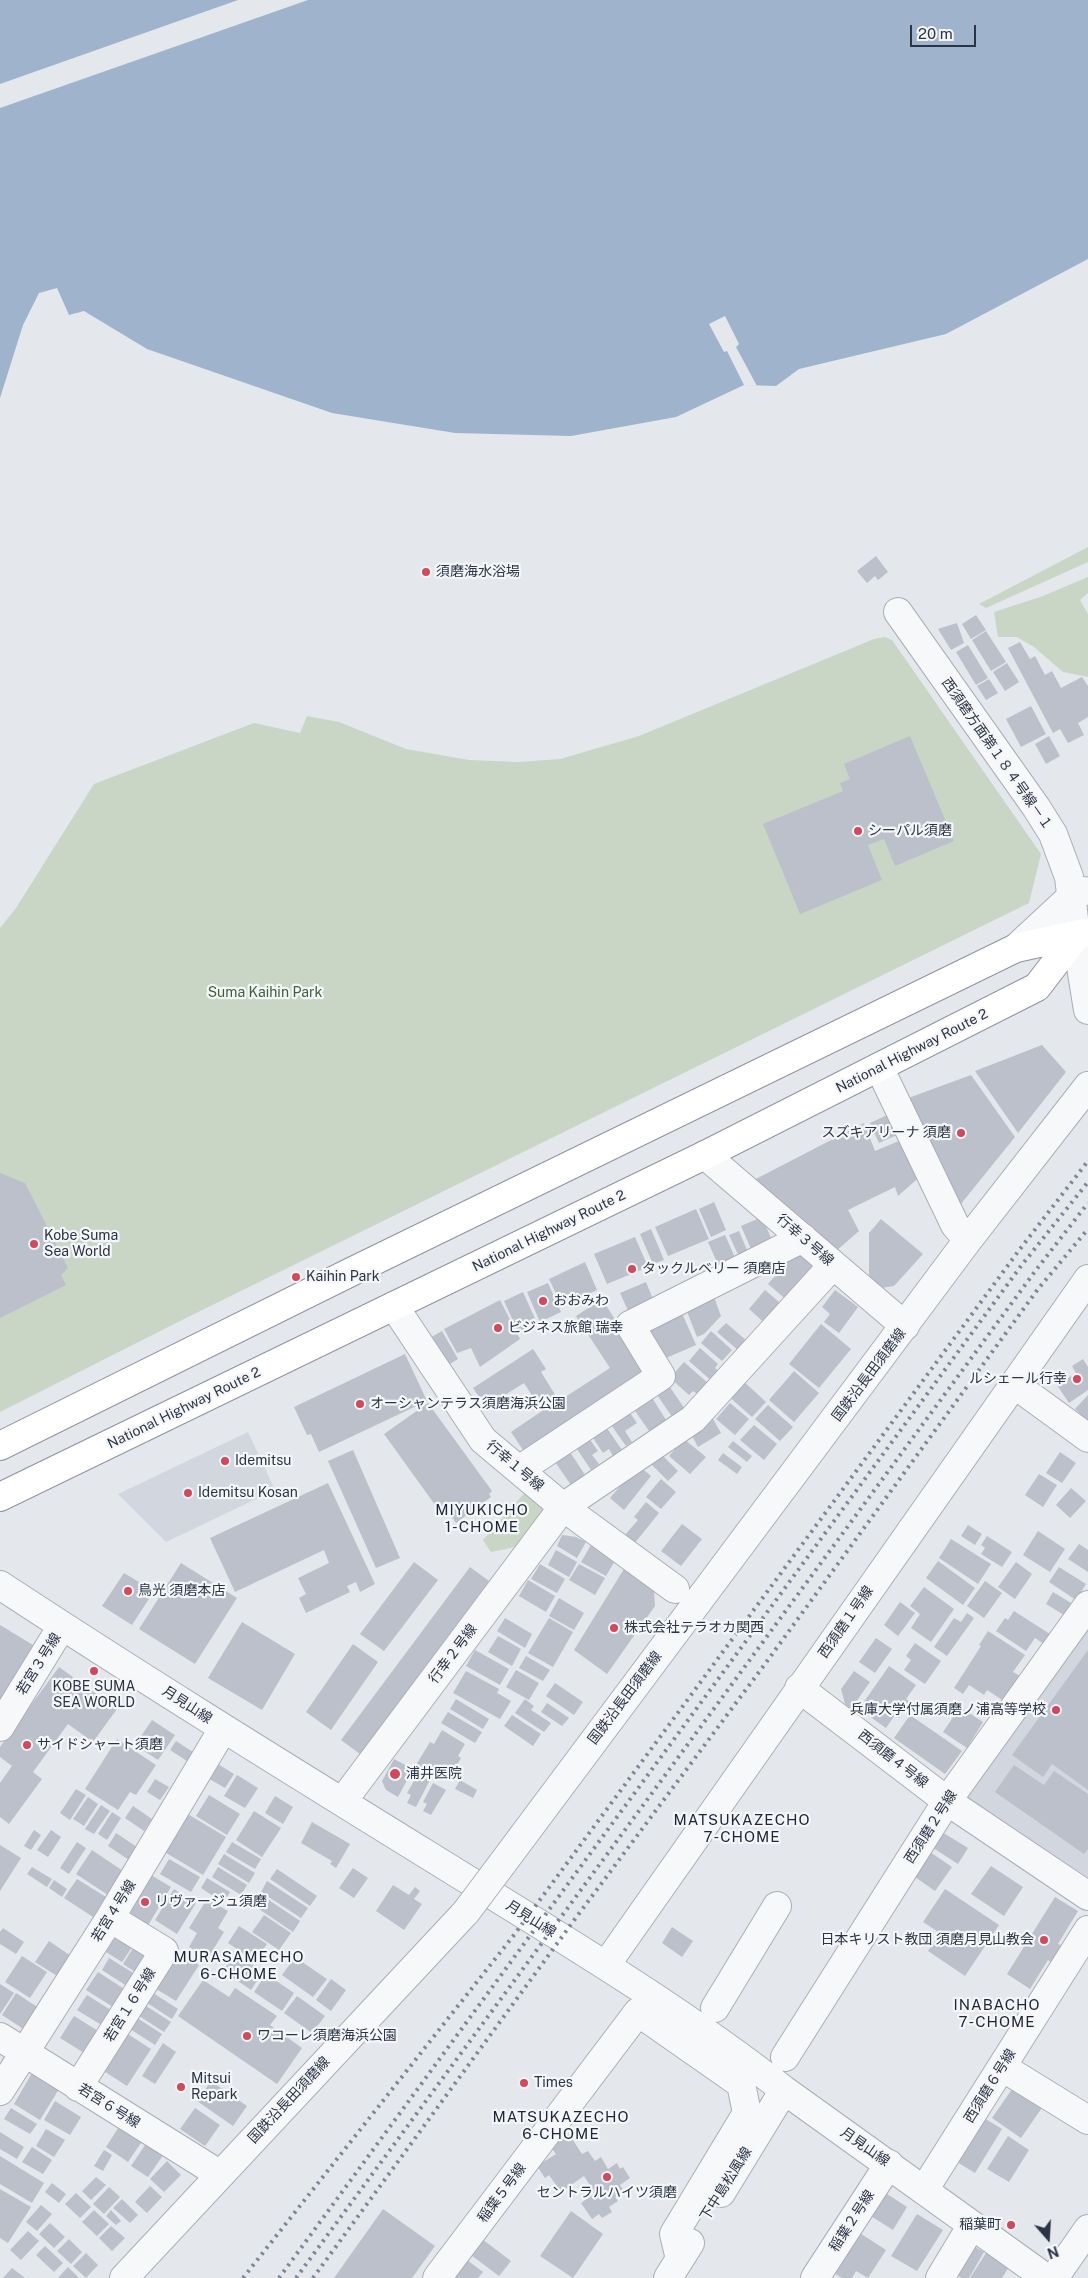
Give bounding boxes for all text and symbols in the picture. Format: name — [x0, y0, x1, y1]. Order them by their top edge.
scale bar — [913, 15, 979, 47]
text: 20 m — [918, 25, 953, 42]
place label: 須磨海水浴場 — [436, 564, 520, 580]
marker: 須磨海水浴場 — [420, 566, 432, 578]
street label: 西須磨方面第１８４号線－１ — [938, 675, 1056, 833]
place label: シーパル須磨 — [868, 823, 952, 839]
marker: シーパル須磨 — [852, 825, 864, 837]
park label: Suma Kaihin Park — [208, 985, 322, 1001]
street label: National Highway Route 2 — [833, 1005, 991, 1097]
place label: スズキアリーナ 須磨 — [822, 1125, 951, 1141]
marker: スズキアリーナ 須磨 — [955, 1127, 967, 1139]
street label: National Highway Route 2 — [470, 1187, 628, 1275]
street label: 行幸３号線 — [773, 1211, 837, 1269]
place label: Kobe Suma Sea World — [44, 1228, 118, 1260]
marker: Kobe Suma Sea World — [28, 1238, 40, 1250]
place label: タックルベリー 須磨店 — [642, 1261, 785, 1277]
marker: タックルベリー 須磨店 — [626, 1263, 638, 1275]
place label: Kaihin Park — [306, 1269, 380, 1285]
marker: Kaihin Park — [290, 1271, 302, 1283]
place label: おおみわ — [553, 1293, 609, 1309]
marker: おおみわ — [537, 1295, 549, 1307]
place label: ビジネス旅館 瑞幸 — [508, 1320, 623, 1336]
marker: ビジネス旅館 瑞幸 — [492, 1322, 504, 1334]
street label: 国鉄沿長田須磨線 — [829, 1325, 909, 1425]
street label: National Highway Route 2 — [105, 1364, 263, 1452]
place label: ルシェール行幸 — [969, 1371, 1067, 1387]
marker: ルシェール行幸 — [1071, 1373, 1083, 1385]
place label: オーシャンテラス須磨海浜公園 — [370, 1396, 566, 1412]
marker: オーシャンテラス須磨海浜公園 — [354, 1398, 366, 1410]
street label: 行幸１号線 — [483, 1437, 547, 1495]
place label: Idemitsu — [235, 1453, 291, 1469]
marker: Idemitsu — [219, 1455, 231, 1467]
place label: Idemitsu Kosan — [198, 1485, 298, 1501]
marker: Idemitsu Kosan — [182, 1487, 194, 1499]
district label: MIYUKICHO 1-CHOME — [434, 1501, 530, 1536]
place label: 鳥光 須磨本店 — [138, 1583, 225, 1599]
street label: 西須磨１号線 — [815, 1583, 877, 1661]
marker: 鳥光 須磨本店 — [122, 1585, 134, 1597]
place label: 株式会社テラオカ関西 — [624, 1620, 764, 1636]
street label: 行幸２号線 — [425, 1621, 481, 1687]
marker: 株式会社テラオカ関西 — [608, 1622, 620, 1634]
street label: 若宮３号線 — [13, 1630, 65, 1698]
street label: 国鉄沿長田須磨線 — [585, 1648, 665, 1748]
marker: KOBE SUMA SEA WORLD — [88, 1665, 100, 1677]
place label: KOBE SUMA SEA WORLD — [53, 1679, 135, 1711]
street label: 月見山線 — [159, 1683, 215, 1727]
place label: 兵庫大学付属須磨ノ浦高等学校 — [850, 1702, 1046, 1718]
marker: 兵庫大学付属須磨ノ浦高等学校 — [1050, 1704, 1062, 1716]
street label: 西須磨４号線 — [855, 1727, 931, 1791]
place label: サイドシャート須磨 — [37, 1737, 163, 1753]
marker: サイドシャート須磨 — [21, 1739, 33, 1751]
place label: 浦井医院 — [406, 1766, 462, 1782]
marker: 浦井医院 — [388, 1767, 402, 1781]
street label: 西須磨２号線 — [901, 1787, 961, 1867]
district label: MATSUKAZECHO 7-CHOME — [672, 1811, 812, 1846]
street label: 若宮４号線 — [88, 1877, 140, 1945]
place label: リヴァージュ須磨 — [155, 1894, 267, 1910]
marker: リヴァージュ須磨 — [139, 1896, 151, 1908]
street label: 月見山線 — [503, 1897, 559, 1941]
place label: 日本キリスト教団 須磨月見山教会 — [821, 1932, 1034, 1948]
marker: 日本キリスト教団 須磨月見山教会 — [1038, 1934, 1050, 1946]
district label: MURASAMECHO 6-CHOME — [172, 1948, 306, 1983]
street label: 若宮１６号線 — [101, 1965, 159, 2045]
district label: INABACHO 7-CHOME — [952, 1996, 1042, 2031]
place label: ワコーレ須磨海浜公園 — [257, 2028, 397, 2044]
marker: ワコーレ須磨海浜公園 — [241, 2030, 253, 2042]
street label: 西須磨６号線 — [961, 2046, 1019, 2126]
street label: 国鉄沿長田須磨線 — [245, 2053, 333, 2147]
place label: Mitsui Repark — [191, 2071, 237, 2104]
place label: Times — [534, 2075, 573, 2091]
marker: Times — [518, 2077, 530, 2089]
street label: 若宮６号線 — [75, 2080, 143, 2132]
marker: Mitsui Repark — [175, 2081, 187, 2093]
district label: MATSUKAZECHO 6-CHOME — [491, 2108, 631, 2143]
street label: 月見山線 — [837, 2124, 893, 2170]
street label: 下中島松風線 — [697, 2144, 755, 2224]
street label: 稲葉５号線 — [474, 2160, 530, 2226]
marker: セントラルハイツ須磨 — [601, 2171, 613, 2183]
place label: セントラルハイツ須磨 — [537, 2185, 677, 2201]
street label: 稲葉２号線 — [826, 2187, 878, 2255]
north arrow — [1023, 2213, 1073, 2263]
place label: 稲葉町 — [959, 2217, 1001, 2233]
marker: 稲葉町 — [1005, 2219, 1017, 2231]
text: N — [1045, 2243, 1061, 2262]

